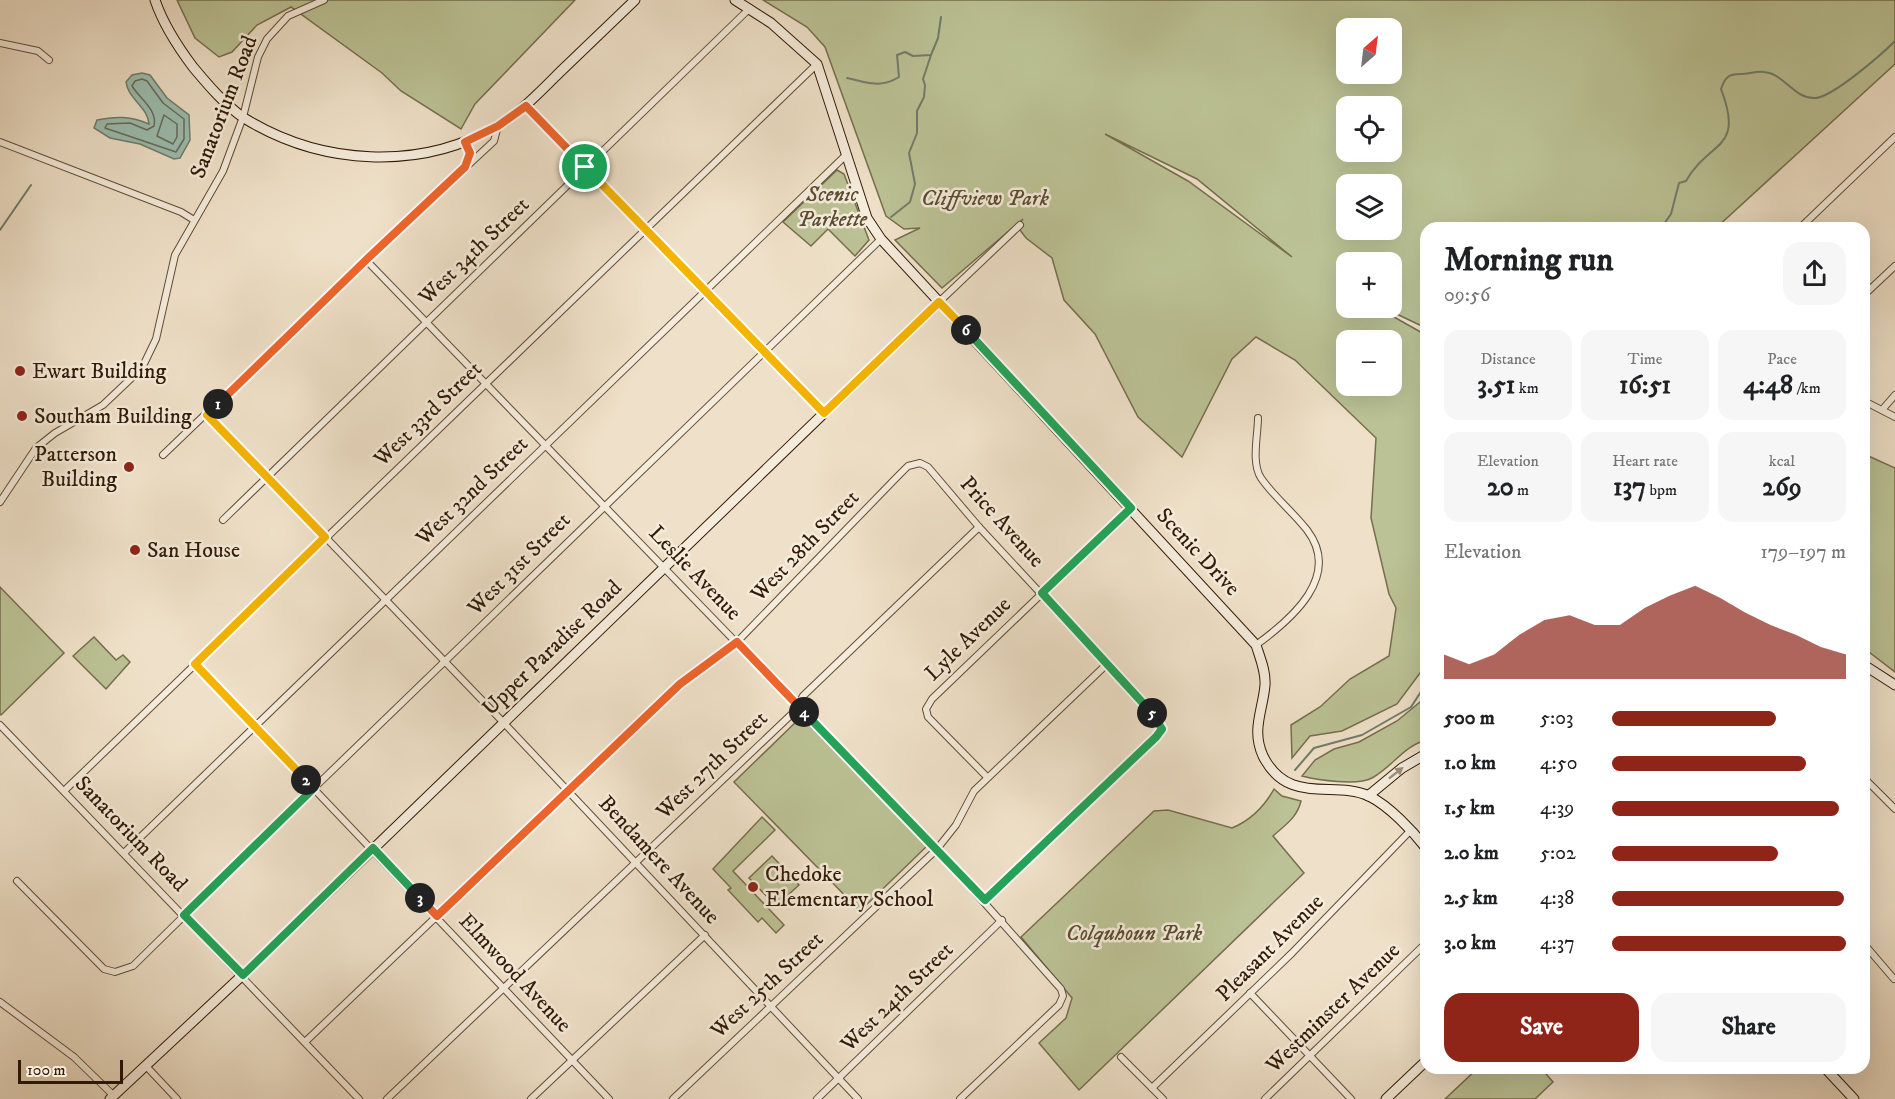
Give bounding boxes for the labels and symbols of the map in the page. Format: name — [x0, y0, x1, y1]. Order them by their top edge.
north arrow — [1336, 18, 1402, 84]
street label: Sanatorium Road — [184, 32, 264, 182]
pin — [559, 141, 610, 192]
park label: Scenic Parkette — [797, 181, 868, 233]
park label: Cliffview Park — [921, 185, 1050, 212]
street label: West 34th Street — [412, 191, 535, 311]
pin: 6 — [951, 315, 981, 345]
street label: West 33rd Street — [368, 356, 488, 473]
place label: Ewart Building — [32, 358, 167, 385]
marker: Ewart Building — [13, 364, 27, 378]
pin: 1 — [203, 389, 233, 419]
place label: Southam Building — [34, 403, 192, 430]
marker: Southam Building — [15, 409, 29, 423]
street label: West 32nd Street — [410, 431, 534, 552]
place label: Patterson Building — [34, 441, 117, 493]
marker: Patterson Building — [122, 460, 136, 474]
street label: Price Avenue — [954, 471, 1050, 573]
street label: West 28th Street — [744, 485, 865, 608]
street label: Scenic Drive — [1150, 502, 1246, 602]
street label: West 31st Street — [461, 507, 576, 622]
street label: Leslie Avenue — [643, 520, 747, 626]
place label: San House — [147, 537, 240, 564]
marker: San House — [128, 543, 142, 557]
street label: Upper Paradise Road — [477, 574, 627, 722]
street label: Lyle Avenue — [919, 591, 1017, 687]
pin: 4 — [789, 697, 819, 727]
pin: 5 — [1137, 698, 1167, 728]
street label: West 27th Street — [650, 705, 773, 826]
pin: 2 — [291, 765, 321, 795]
one-way arrow — [1388, 767, 1404, 780]
street label: Sanatorium Road — [69, 770, 193, 898]
street label: Bendamere Avenue — [593, 790, 725, 930]
place label: Chedoke Elementary School — [765, 861, 934, 913]
marker: Chedoke Elementary School — [746, 880, 760, 894]
pin: 3 — [405, 883, 435, 913]
street label: Pleasant Avenue — [1211, 889, 1329, 1007]
street label: Elmwood Avenue — [453, 908, 577, 1038]
park label: Colquhoun Park — [1066, 920, 1203, 948]
street label: West 25th Street — [704, 926, 829, 1045]
street label: West 24th Street — [834, 937, 959, 1058]
street label: Westminster Avenue — [1260, 937, 1406, 1080]
scale bar — [18, 1057, 123, 1084]

